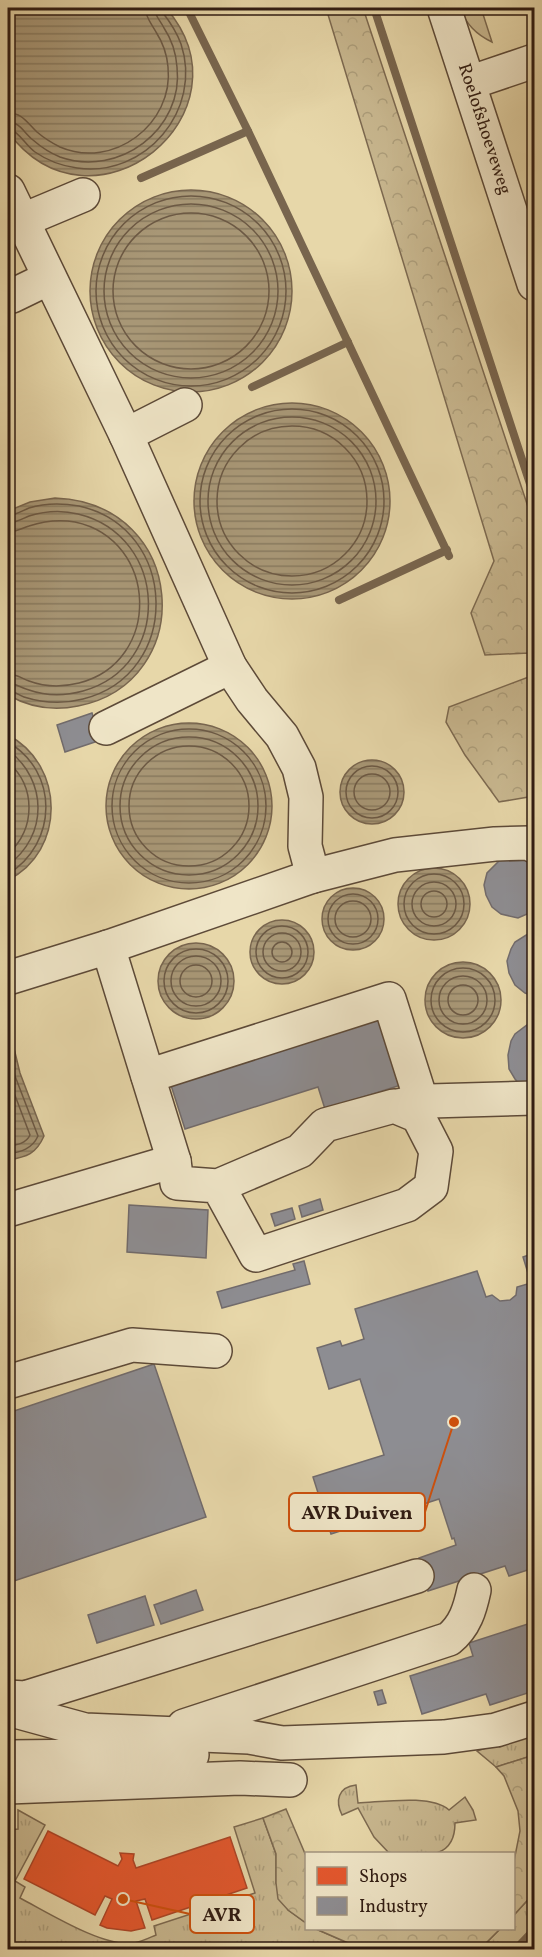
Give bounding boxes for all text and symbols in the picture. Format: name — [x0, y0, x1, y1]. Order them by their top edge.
street label: Roelofshoeveweg — [451, 60, 517, 198]
callout: AVR Duiven — [289, 1493, 425, 1531]
text: AVR Duiven — [301, 1500, 413, 1528]
legend — [305, 1852, 515, 1930]
text: Shops — [359, 1865, 407, 1890]
callout: AVR — [190, 1895, 254, 1933]
text: Industry — [359, 1895, 428, 1920]
text: AVR — [202, 1902, 242, 1930]

